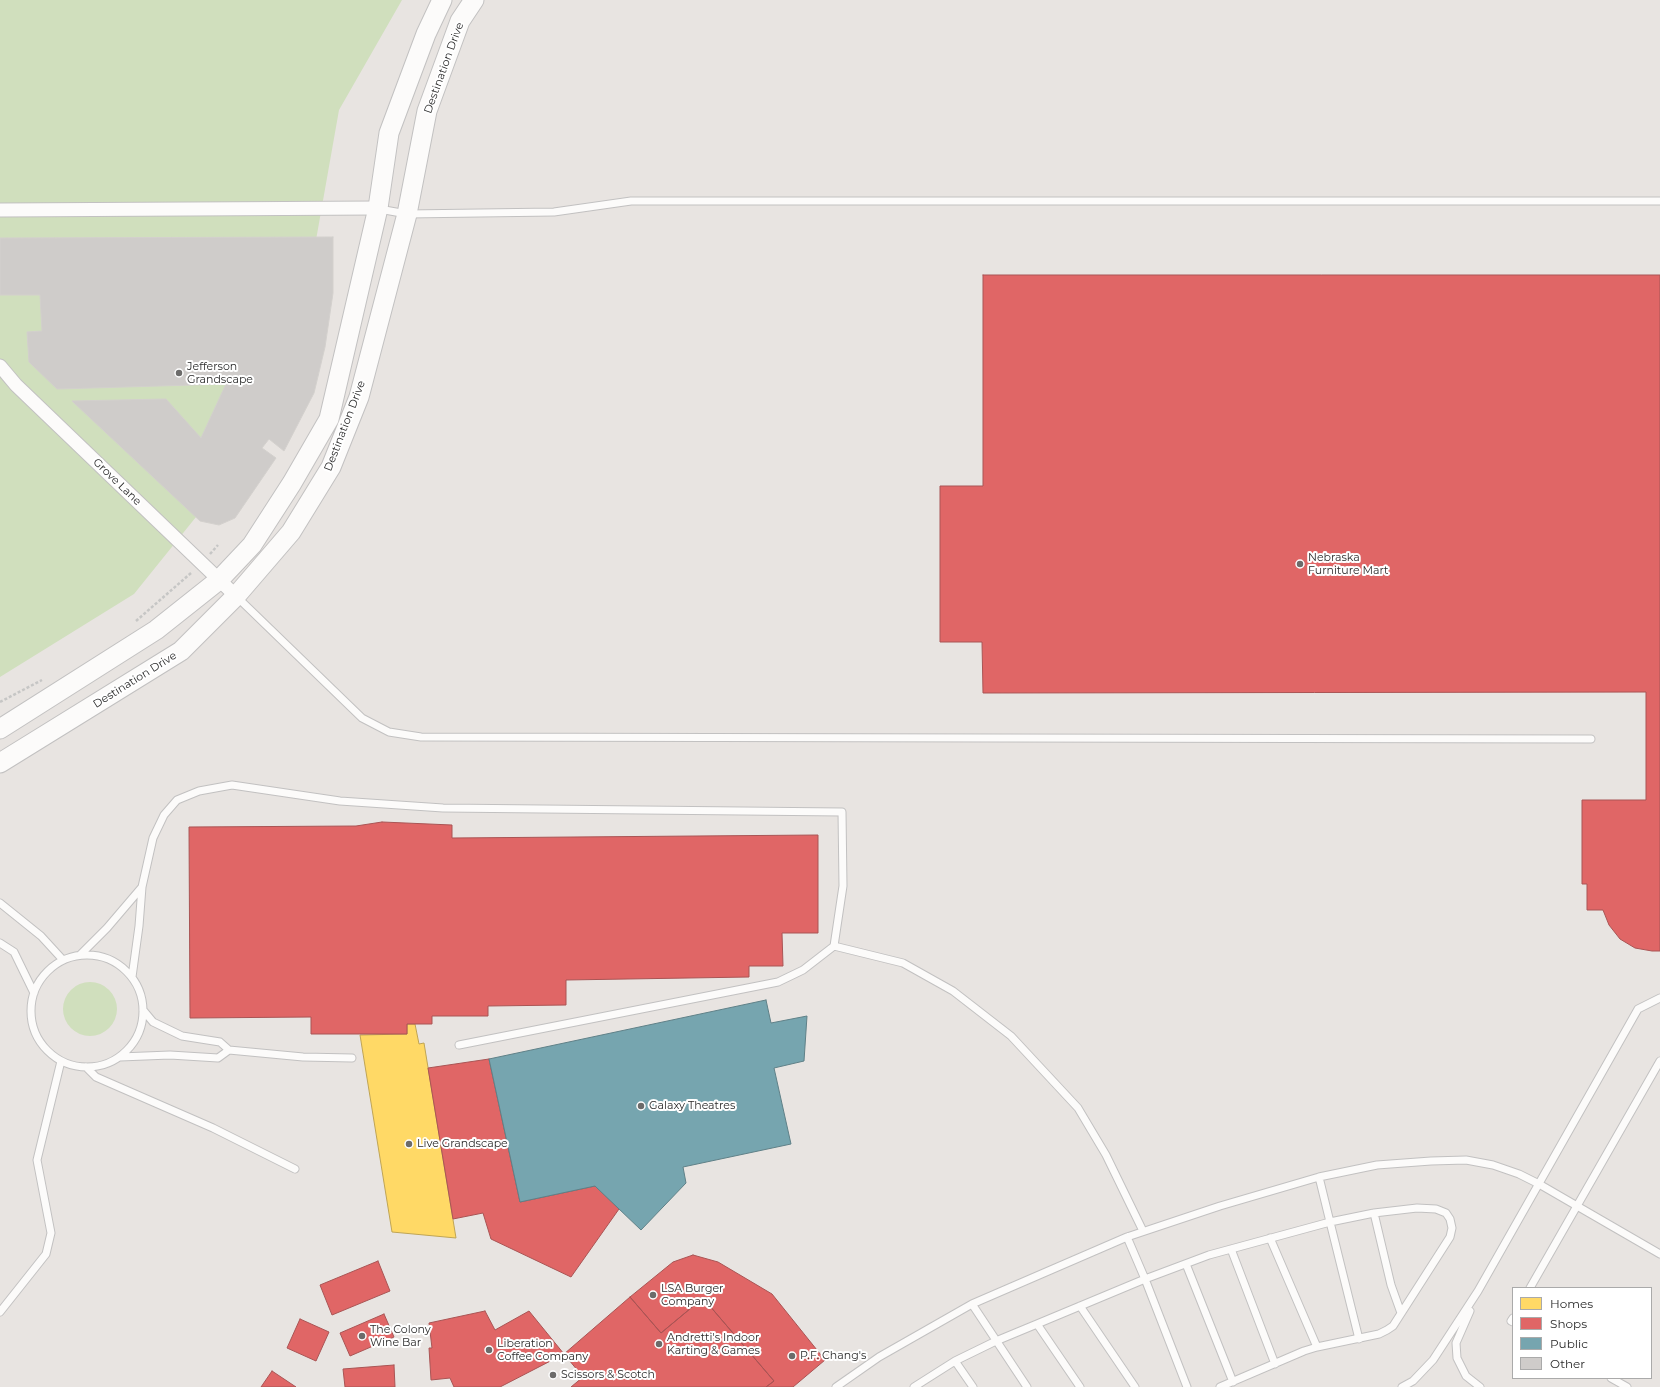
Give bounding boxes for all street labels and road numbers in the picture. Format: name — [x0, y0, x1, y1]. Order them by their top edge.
street label: Destination Drive — [421, 21, 467, 115]
street label: Destination Drive — [322, 379, 368, 473]
street label: Grove Lane — [90, 456, 144, 508]
street label: Destination Drive — [91, 649, 179, 711]

